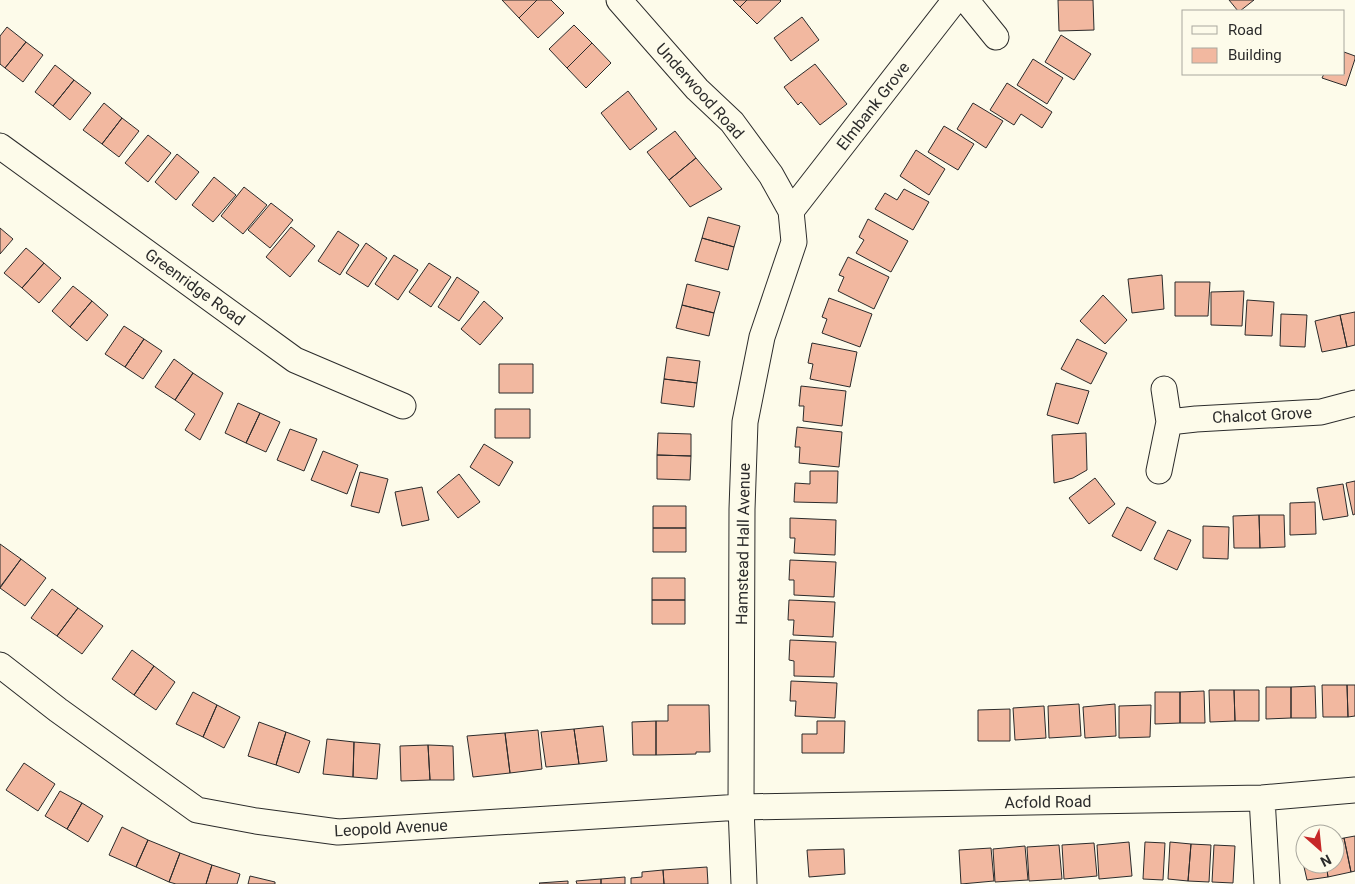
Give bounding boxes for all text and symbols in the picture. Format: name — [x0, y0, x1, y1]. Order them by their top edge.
legend — [1182, 10, 1345, 75]
text: Road — [1228, 21, 1262, 39]
street label: Underwood Road — [652, 39, 748, 143]
text: Building — [1228, 46, 1282, 64]
street label: Elmbank Grove — [833, 58, 913, 154]
street label: Greenridge Road — [141, 244, 249, 330]
street label: Chalcot Grove — [1212, 403, 1312, 427]
street label: Hamstead Hall Avenue — [732, 463, 754, 625]
street label: Acfold Road — [1004, 792, 1092, 812]
street label: Leopold Avenue — [334, 816, 448, 840]
north arrow — [1295, 824, 1345, 874]
text: N — [1318, 851, 1334, 870]

